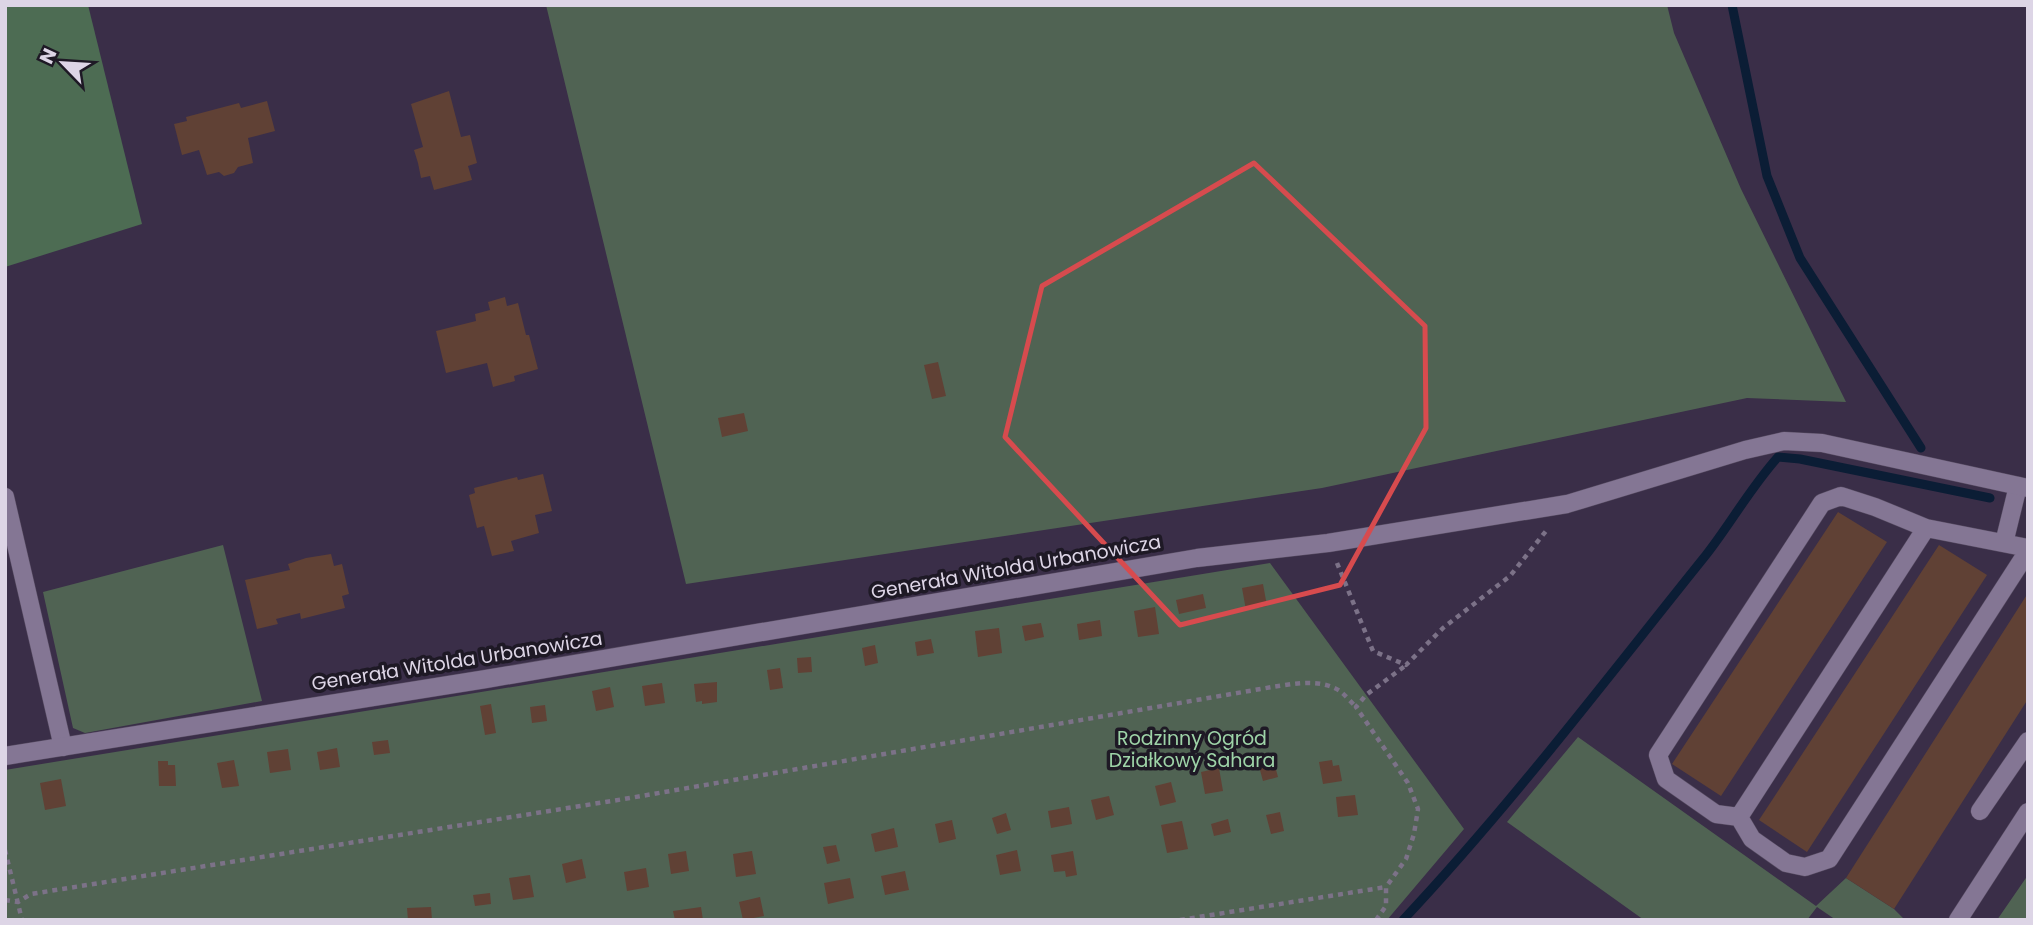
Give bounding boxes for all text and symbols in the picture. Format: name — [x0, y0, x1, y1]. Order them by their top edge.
north arrow — [28, 28, 98, 98]
text: N — [33, 44, 63, 68]
street label: Generała Witolda Urbanowicza — [869, 528, 1163, 606]
street label: Generała Witolda Urbanowicza — [310, 625, 604, 697]
park label: Rodzinny Ogród Działkowy Sahara — [1109, 725, 1275, 774]

